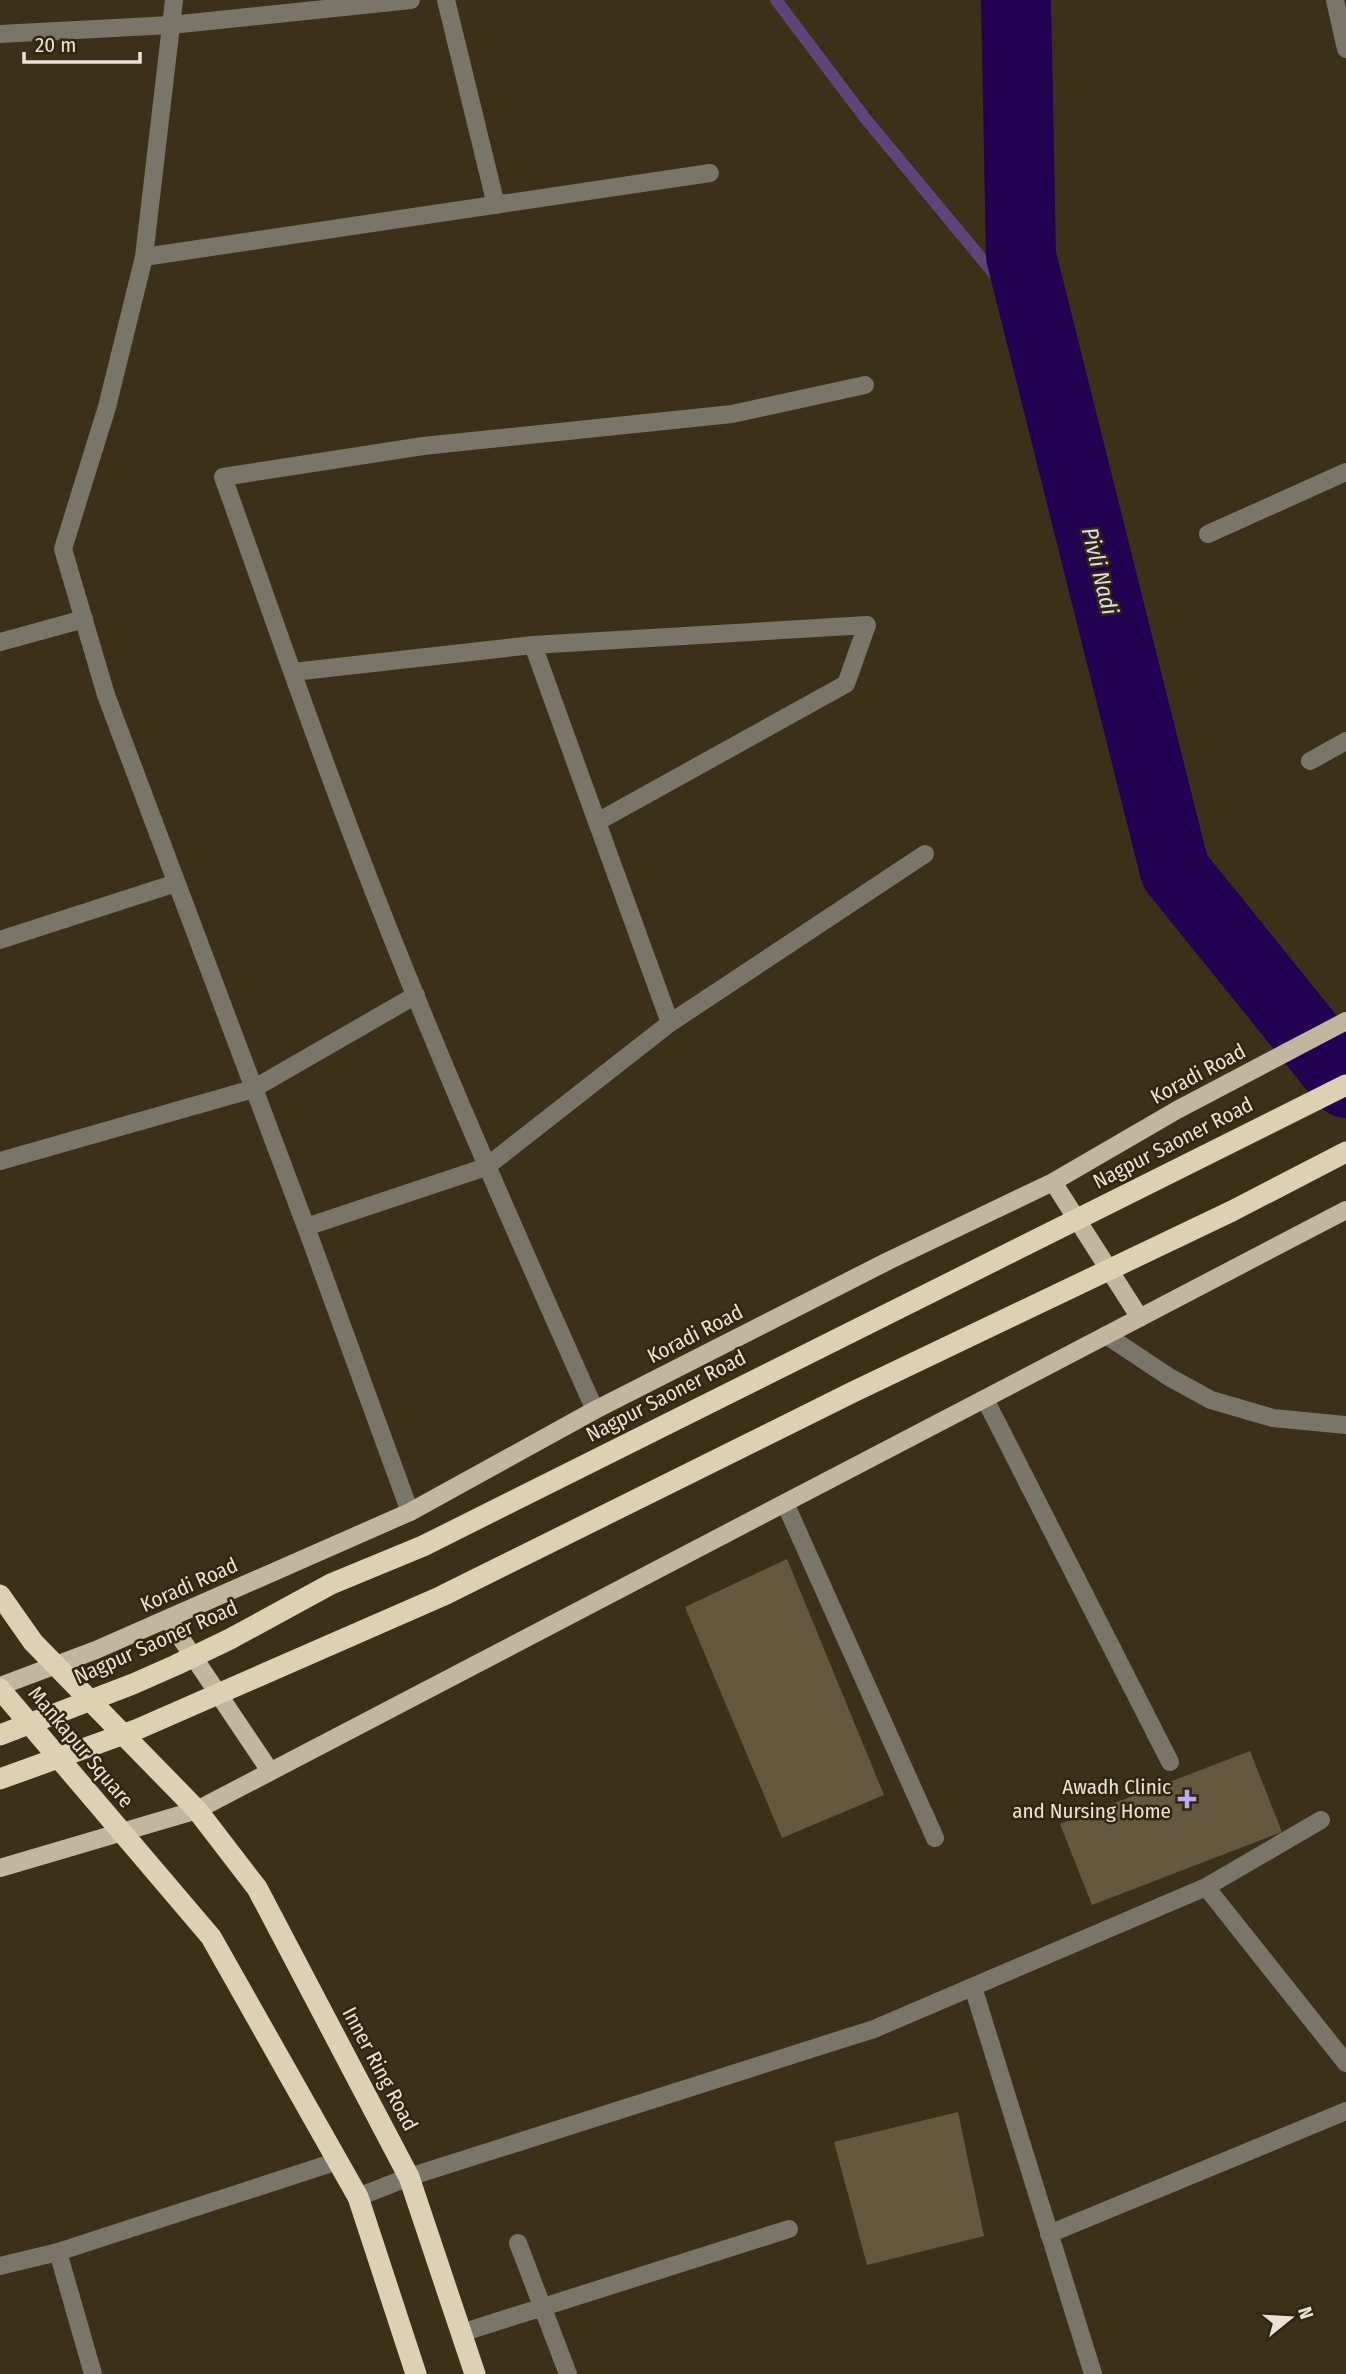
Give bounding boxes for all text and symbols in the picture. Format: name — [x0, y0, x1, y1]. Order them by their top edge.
scale bar — [24, 21, 140, 65]
text: 20 m — [35, 32, 76, 58]
water label: Pivli Nadi — [1076, 524, 1124, 618]
street label: Koradi Road — [1146, 1038, 1250, 1110]
street label: Nagpur Saoner Road — [1089, 1091, 1257, 1195]
street label: Koradi Road — [643, 1299, 747, 1369]
street label: Nagpur Saoner Road — [582, 1344, 750, 1448]
street label: Koradi Road — [136, 1552, 242, 1618]
street label: Nagpur Saoner Road — [70, 1594, 242, 1690]
street label: Mankapur Square — [23, 1681, 139, 1813]
place label: Awadh Clinic and Nursing Home — [1012, 1774, 1171, 1824]
marker: Awadh Clinic and Nursing Home — [1177, 1789, 1197, 1809]
street label: Inner Ring Road — [336, 2003, 424, 2135]
north arrow — [1255, 2283, 1325, 2353]
text: N — [1293, 2304, 1318, 2322]

